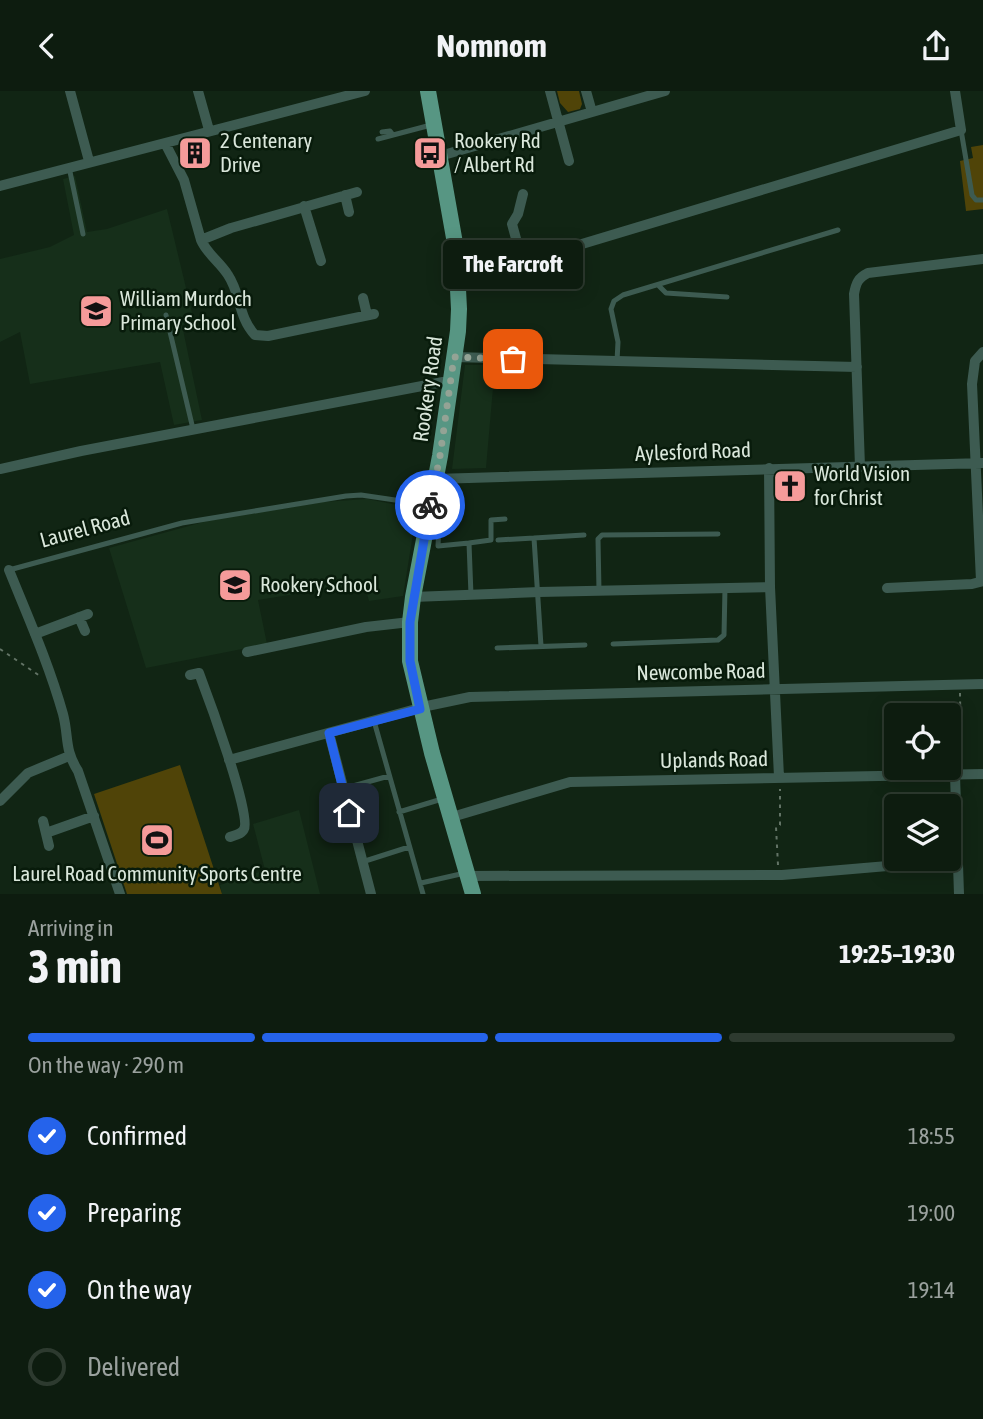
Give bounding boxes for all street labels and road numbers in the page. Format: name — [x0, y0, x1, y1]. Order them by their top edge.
street label: Rookery Road — [408, 334, 446, 443]
street label: Aylesford Road — [635, 437, 751, 465]
street label: Laurel Road — [37, 504, 132, 552]
street label: Newcombe Road — [636, 658, 766, 684]
street label: Uplands Road — [660, 746, 768, 772]

